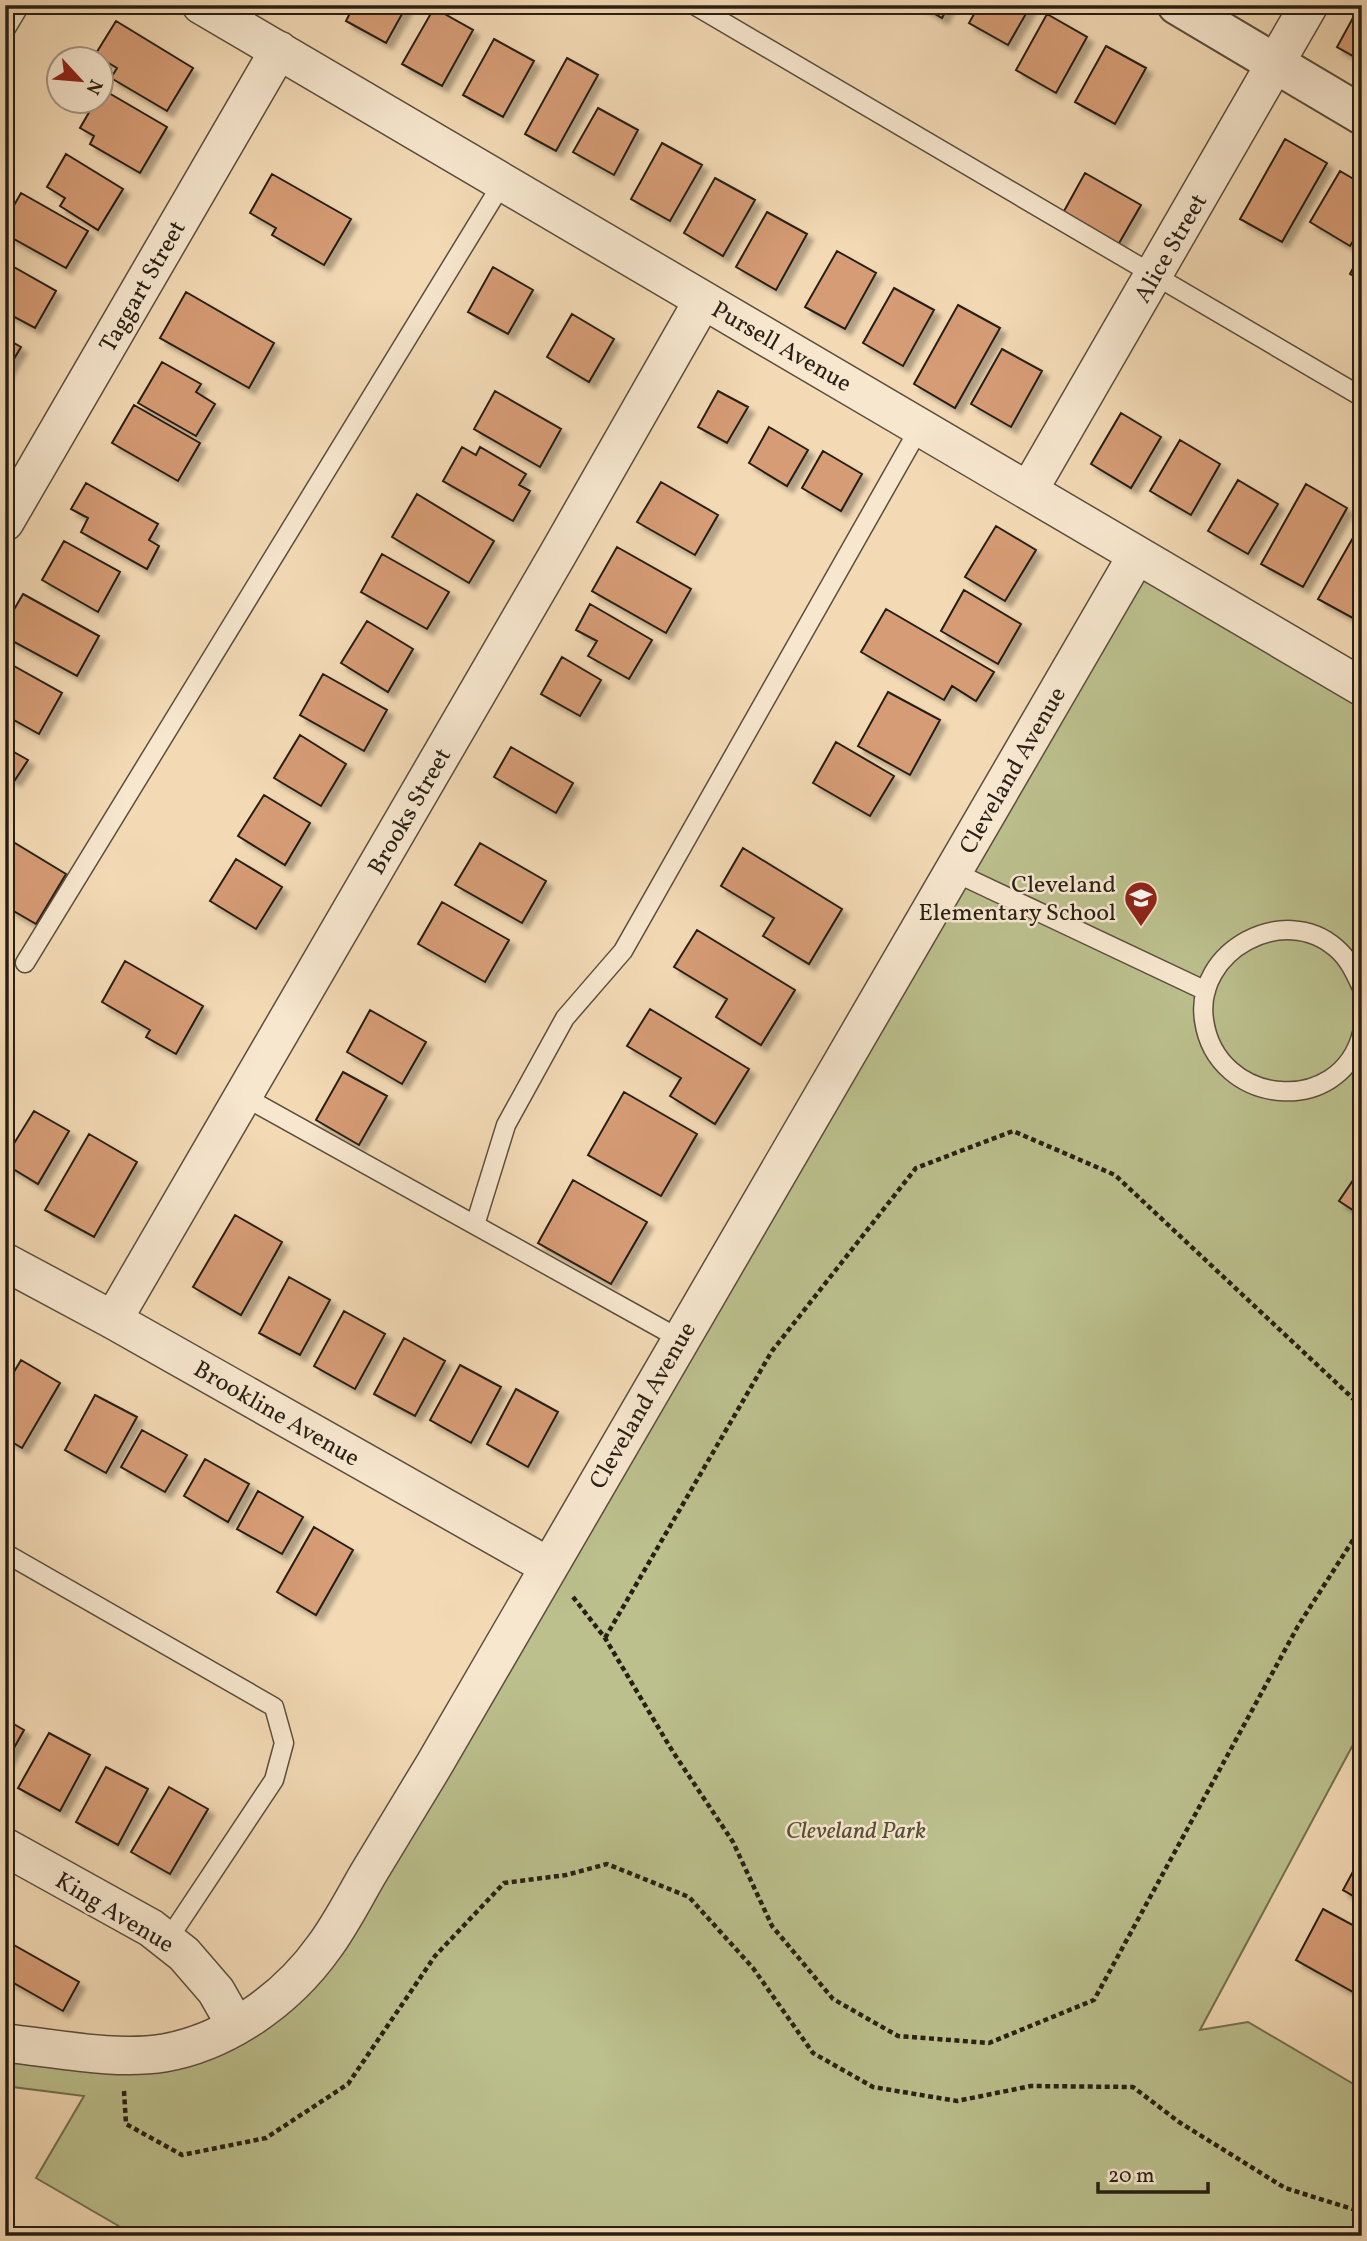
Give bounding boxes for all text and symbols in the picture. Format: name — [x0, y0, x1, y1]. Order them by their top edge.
north arrow — [46, 46, 116, 116]
text: N — [79, 75, 108, 99]
street label: Alice Street — [1127, 188, 1217, 310]
street label: Taggart Street — [92, 215, 195, 359]
street label: Pursell Avenue — [705, 294, 857, 402]
street label: Cleveland Avenue — [952, 681, 1075, 861]
street label: Brooks Street — [361, 742, 461, 882]
place label: Cleveland Elementary School — [918, 869, 1116, 931]
school or university icon: Cleveland Elementary School — [1122, 879, 1160, 928]
street label: Cleveland Avenue — [582, 1316, 705, 1496]
street label: Brookline Avenue — [187, 1353, 365, 1476]
park label: Cleveland Park — [786, 1815, 926, 1849]
street label: King Avenue — [48, 1865, 180, 1963]
scale bar — [1098, 2150, 1208, 2194]
text: 20 m — [1108, 2162, 1154, 2191]

